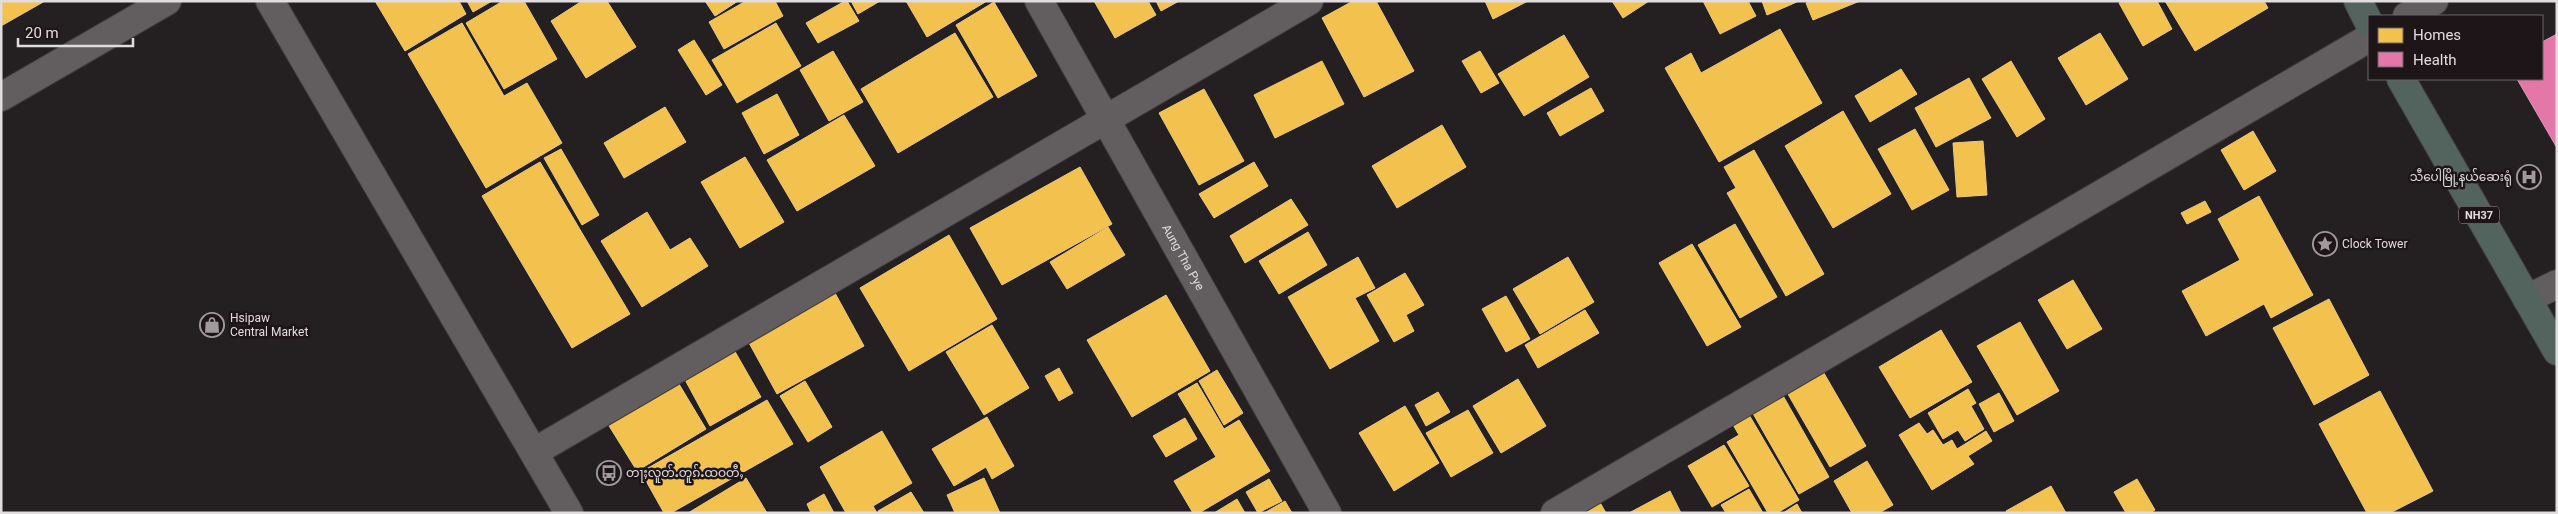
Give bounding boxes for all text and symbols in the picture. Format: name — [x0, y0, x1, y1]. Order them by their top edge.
scale bar — [18, 15, 132, 47]
legend — [2368, 15, 2543, 80]
text: 20 m — [25, 24, 59, 42]
text: Homes — [2413, 26, 2461, 44]
text: Health — [2413, 51, 2457, 69]
hospital icon: သီပေါမြို့နယ်ဆေးရုံ — [2516, 164, 2542, 190]
place label: သီပေါမြို့နယ်ဆေးရုံ — [2410, 168, 2512, 187]
road number: NH37 — [2459, 206, 2499, 224]
street label: Aung Tha Pye — [1159, 222, 1207, 293]
place icon: Clock Tower — [2312, 231, 2338, 257]
place label: Clock Tower — [2342, 237, 2408, 251]
place label: Hsipaw Central Market — [230, 311, 308, 339]
shop icon: Hsipaw Central Market — [199, 312, 225, 338]
bus stop icon: တႃႈလူတ်ႉတူၵ်ႉထဝတီႇ — [596, 460, 622, 486]
place label: တႃႈလူတ်ႉတူၵ်ႉထဝတီႇ — [626, 464, 744, 483]

